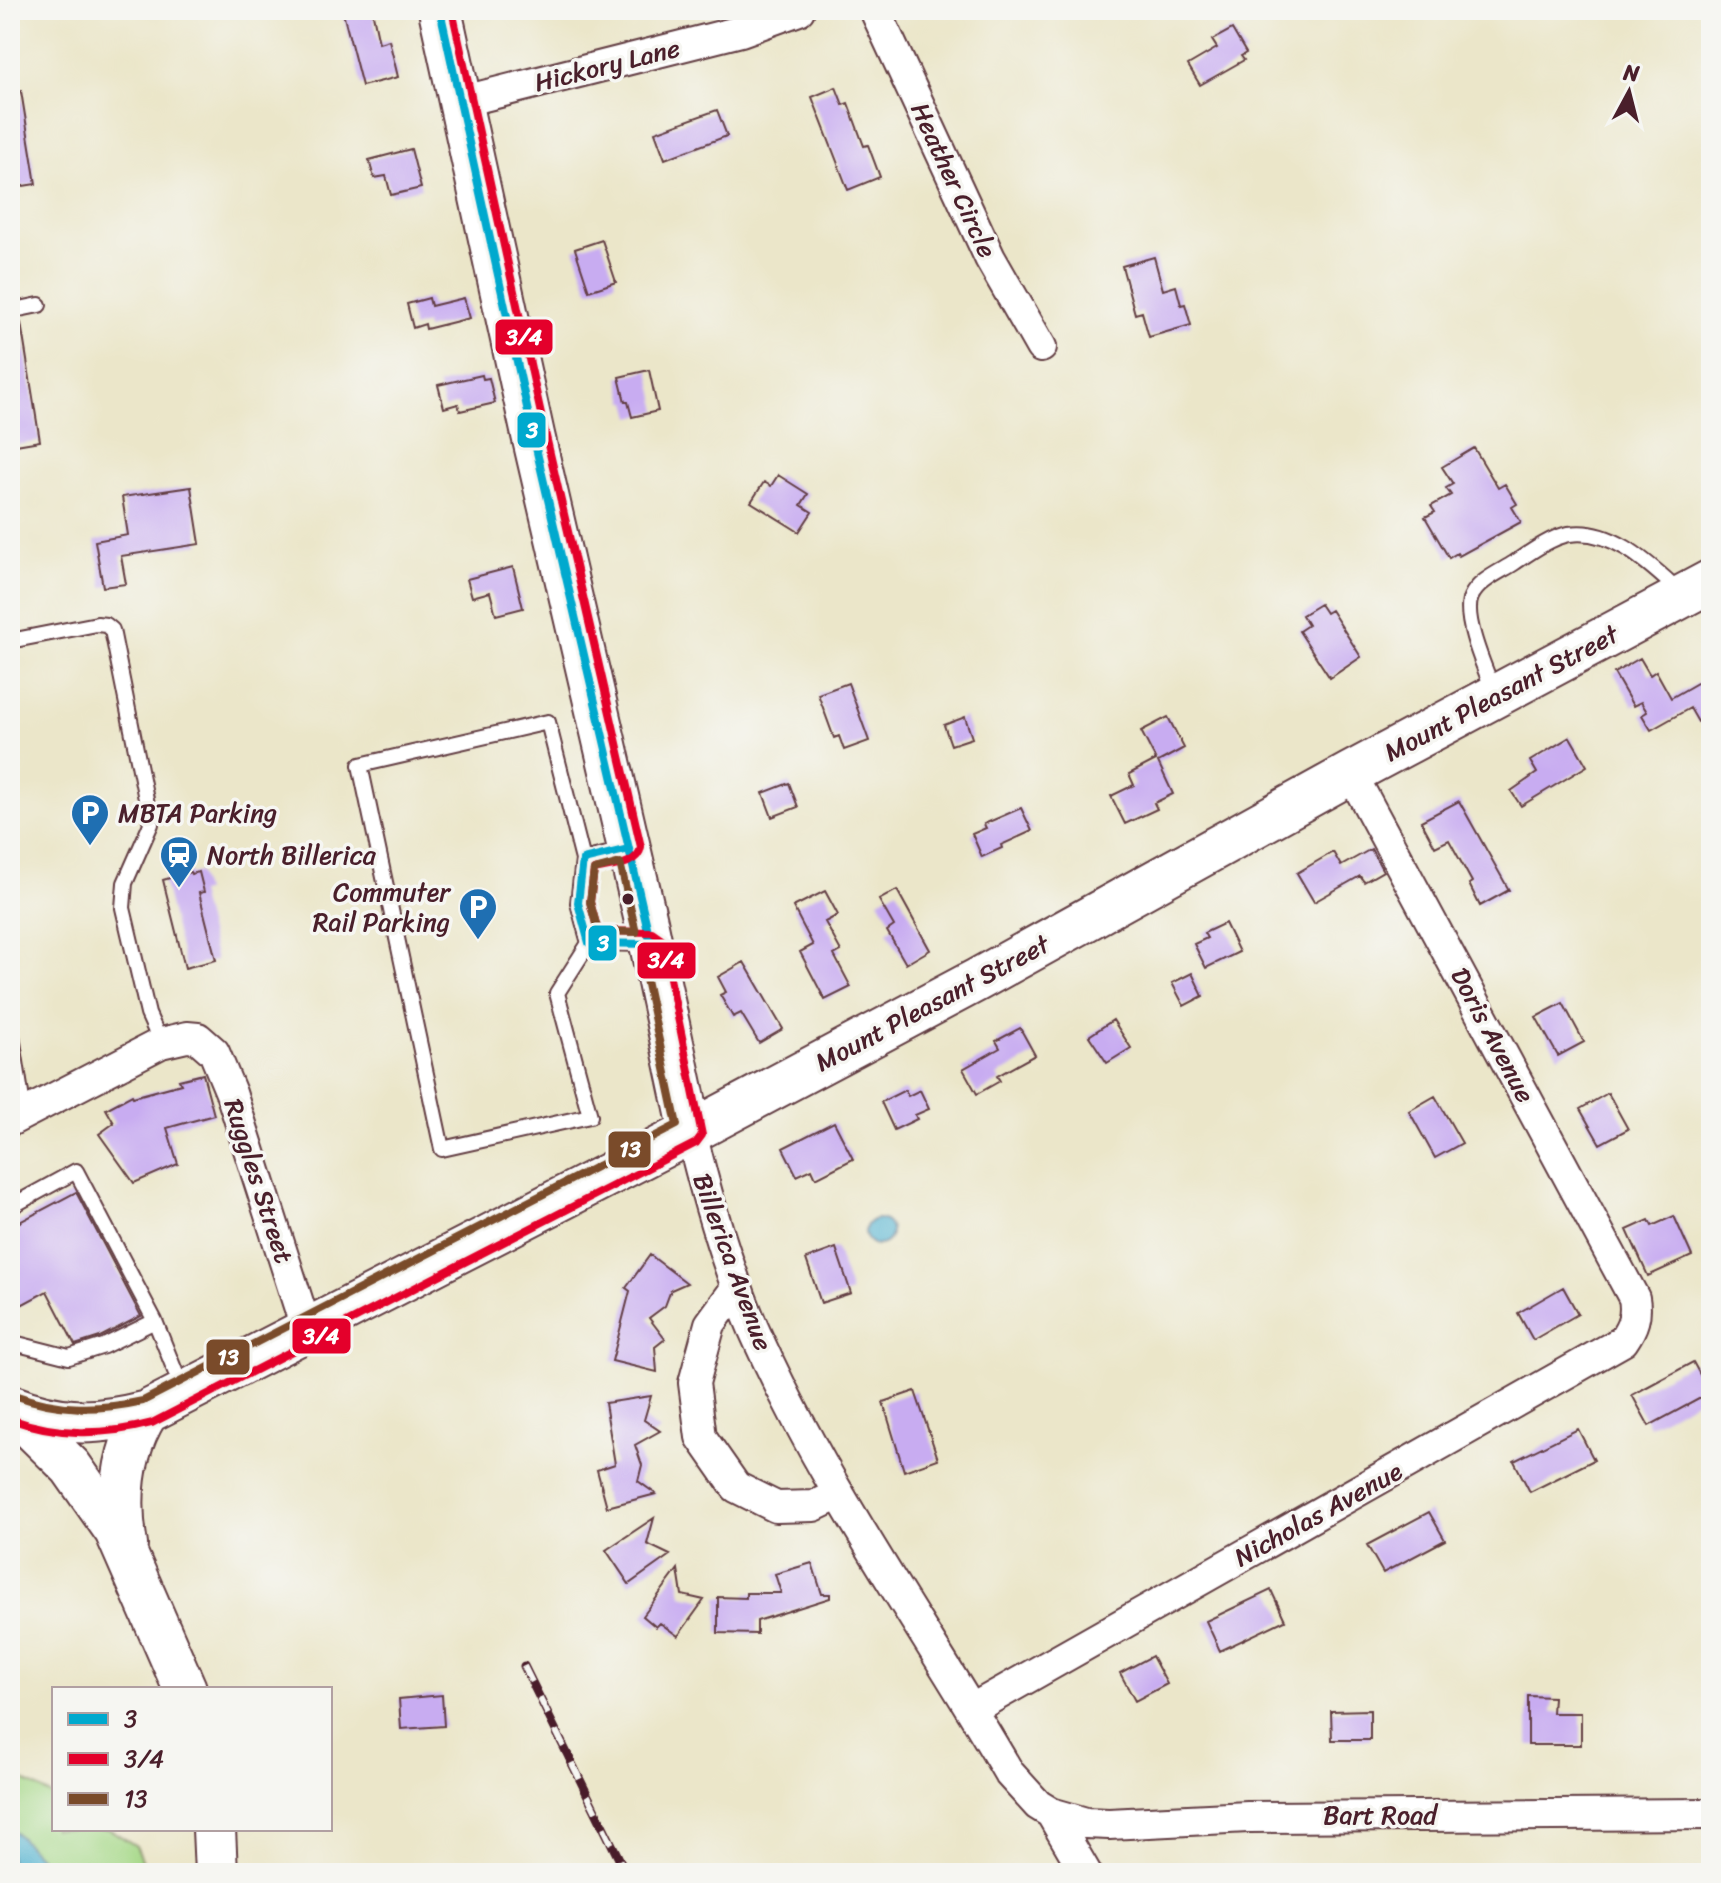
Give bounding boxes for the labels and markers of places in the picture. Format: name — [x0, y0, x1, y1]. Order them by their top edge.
place label: MBTA Parking — [118, 790, 277, 836]
parking icon: MBTA Parking — [69, 792, 111, 847]
place label: North Billerica — [207, 832, 377, 878]
station icon: North Billerica — [158, 834, 200, 889]
place label: Commuter Rail Parking — [313, 869, 451, 945]
parking icon: Commuter Rail Parking — [457, 886, 499, 941]
unlabelled marker — [620, 891, 636, 907]

